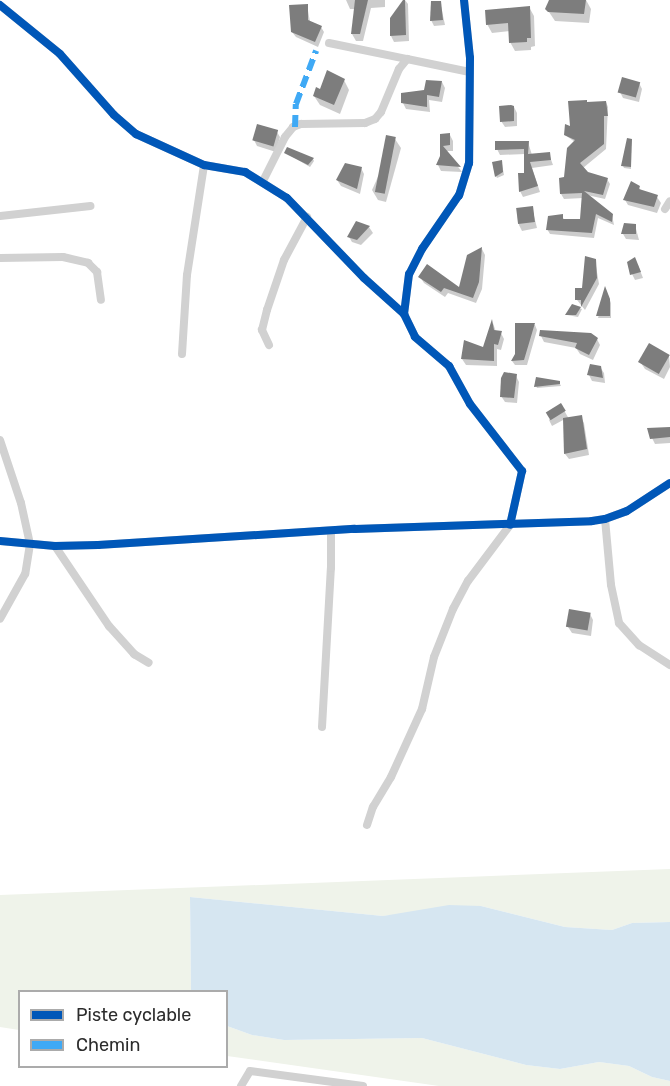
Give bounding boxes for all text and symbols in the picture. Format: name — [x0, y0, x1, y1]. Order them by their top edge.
legend — [18, 990, 228, 1068]
text: Piste cyclable — [76, 1004, 191, 1026]
text: Chemin — [76, 1034, 140, 1056]

